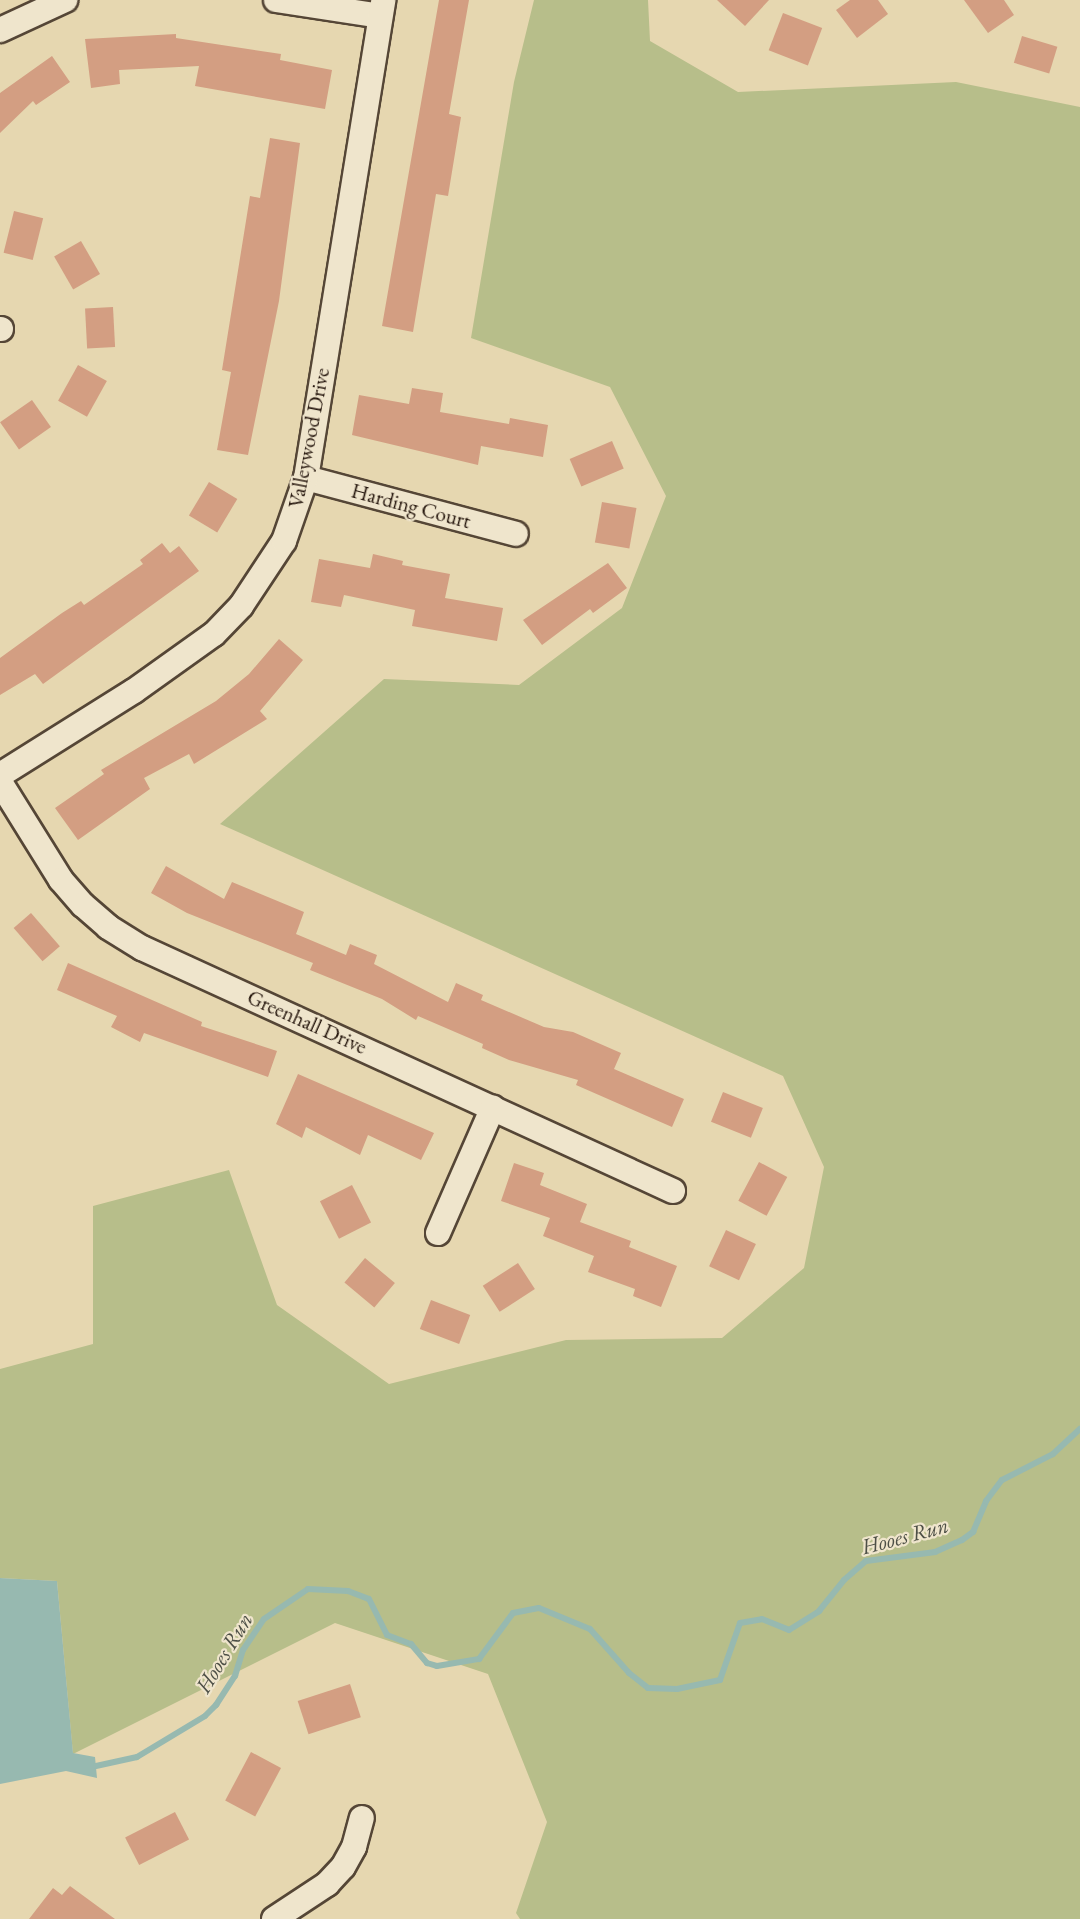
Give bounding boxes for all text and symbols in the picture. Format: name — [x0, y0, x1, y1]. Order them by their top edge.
street label: Valleywood Drive — [283, 366, 335, 510]
street label: Harding Court — [349, 478, 473, 534]
street label: Greenhall Drive — [243, 984, 371, 1060]
water label: Hooes Run — [859, 1512, 951, 1560]
water label: Hooes Run — [190, 1608, 258, 1698]

